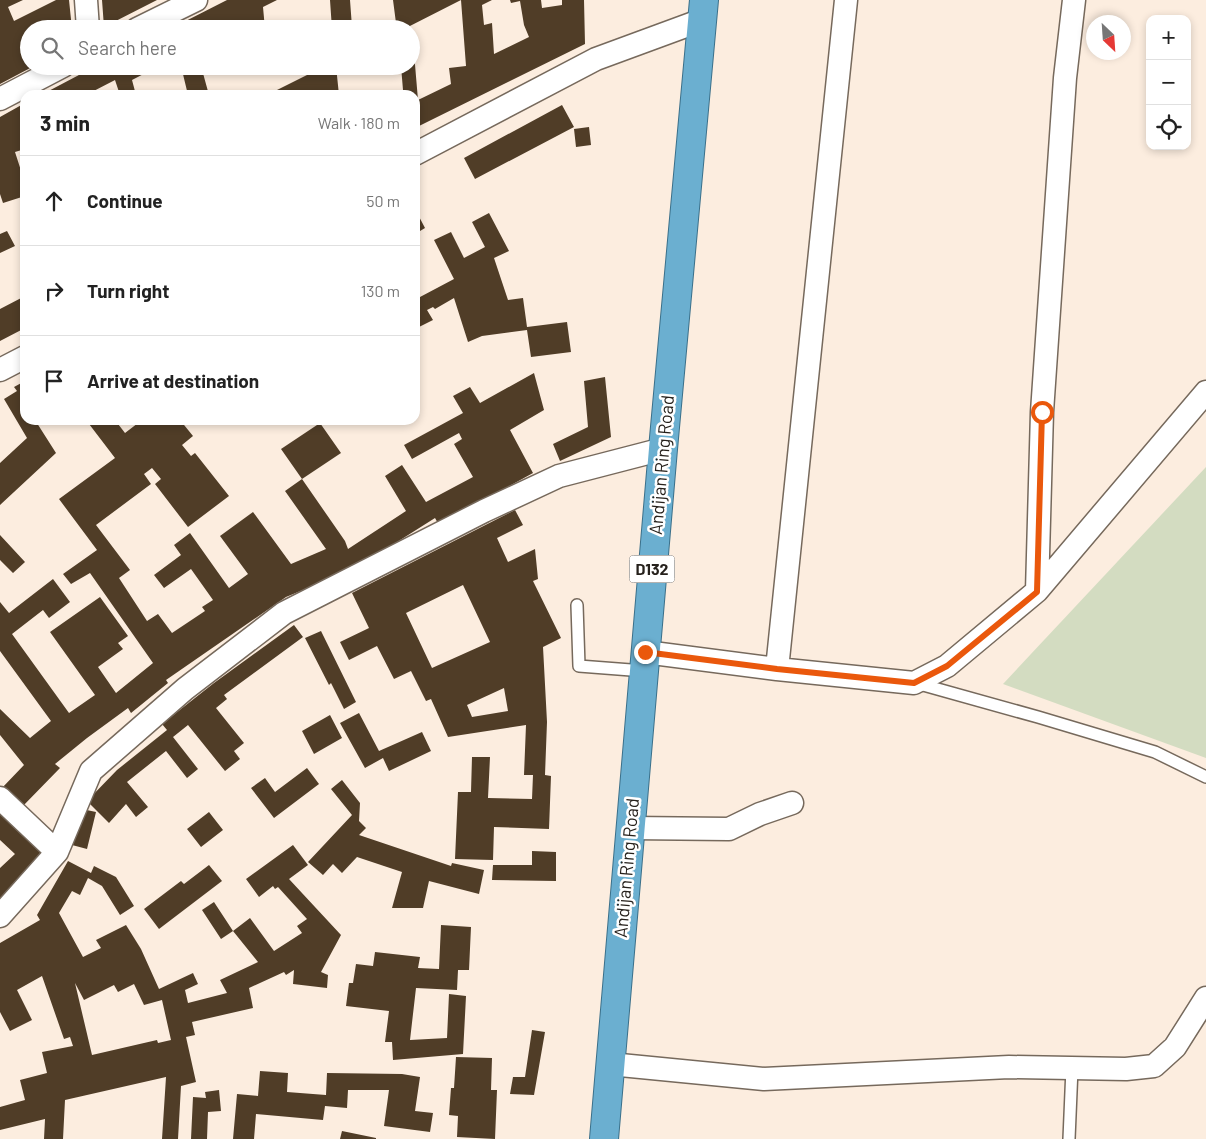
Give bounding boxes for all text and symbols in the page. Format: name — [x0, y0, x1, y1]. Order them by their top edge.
north arrow — [1086, 15, 1131, 60]
map controls — [1146, 15, 1191, 150]
button: + — [1146, 15, 1191, 60]
search box — [20, 20, 420, 75]
icon: search — [38, 34, 66, 62]
text: Search here — [78, 36, 177, 59]
button: − — [1146, 60, 1191, 105]
button: locate — [1146, 105, 1191, 150]
text: 3 min — [40, 110, 90, 135]
text: Walk · 180 m — [318, 113, 400, 132]
icon: ahead — [40, 187, 68, 215]
text: Continue — [87, 189, 163, 212]
text: 50 m — [366, 191, 400, 210]
icon: right — [40, 277, 68, 305]
text: Turn right — [87, 279, 169, 302]
text: 130 m — [361, 281, 400, 300]
icon: arrive — [40, 367, 68, 395]
text: Arrive at destination — [87, 369, 259, 392]
street label: Andijan Ring Road — [644, 394, 678, 536]
route start — [1031, 401, 1054, 424]
road number: D132 — [630, 556, 674, 582]
route end — [634, 641, 657, 664]
street label: Andijan Ring Road — [609, 797, 643, 939]

